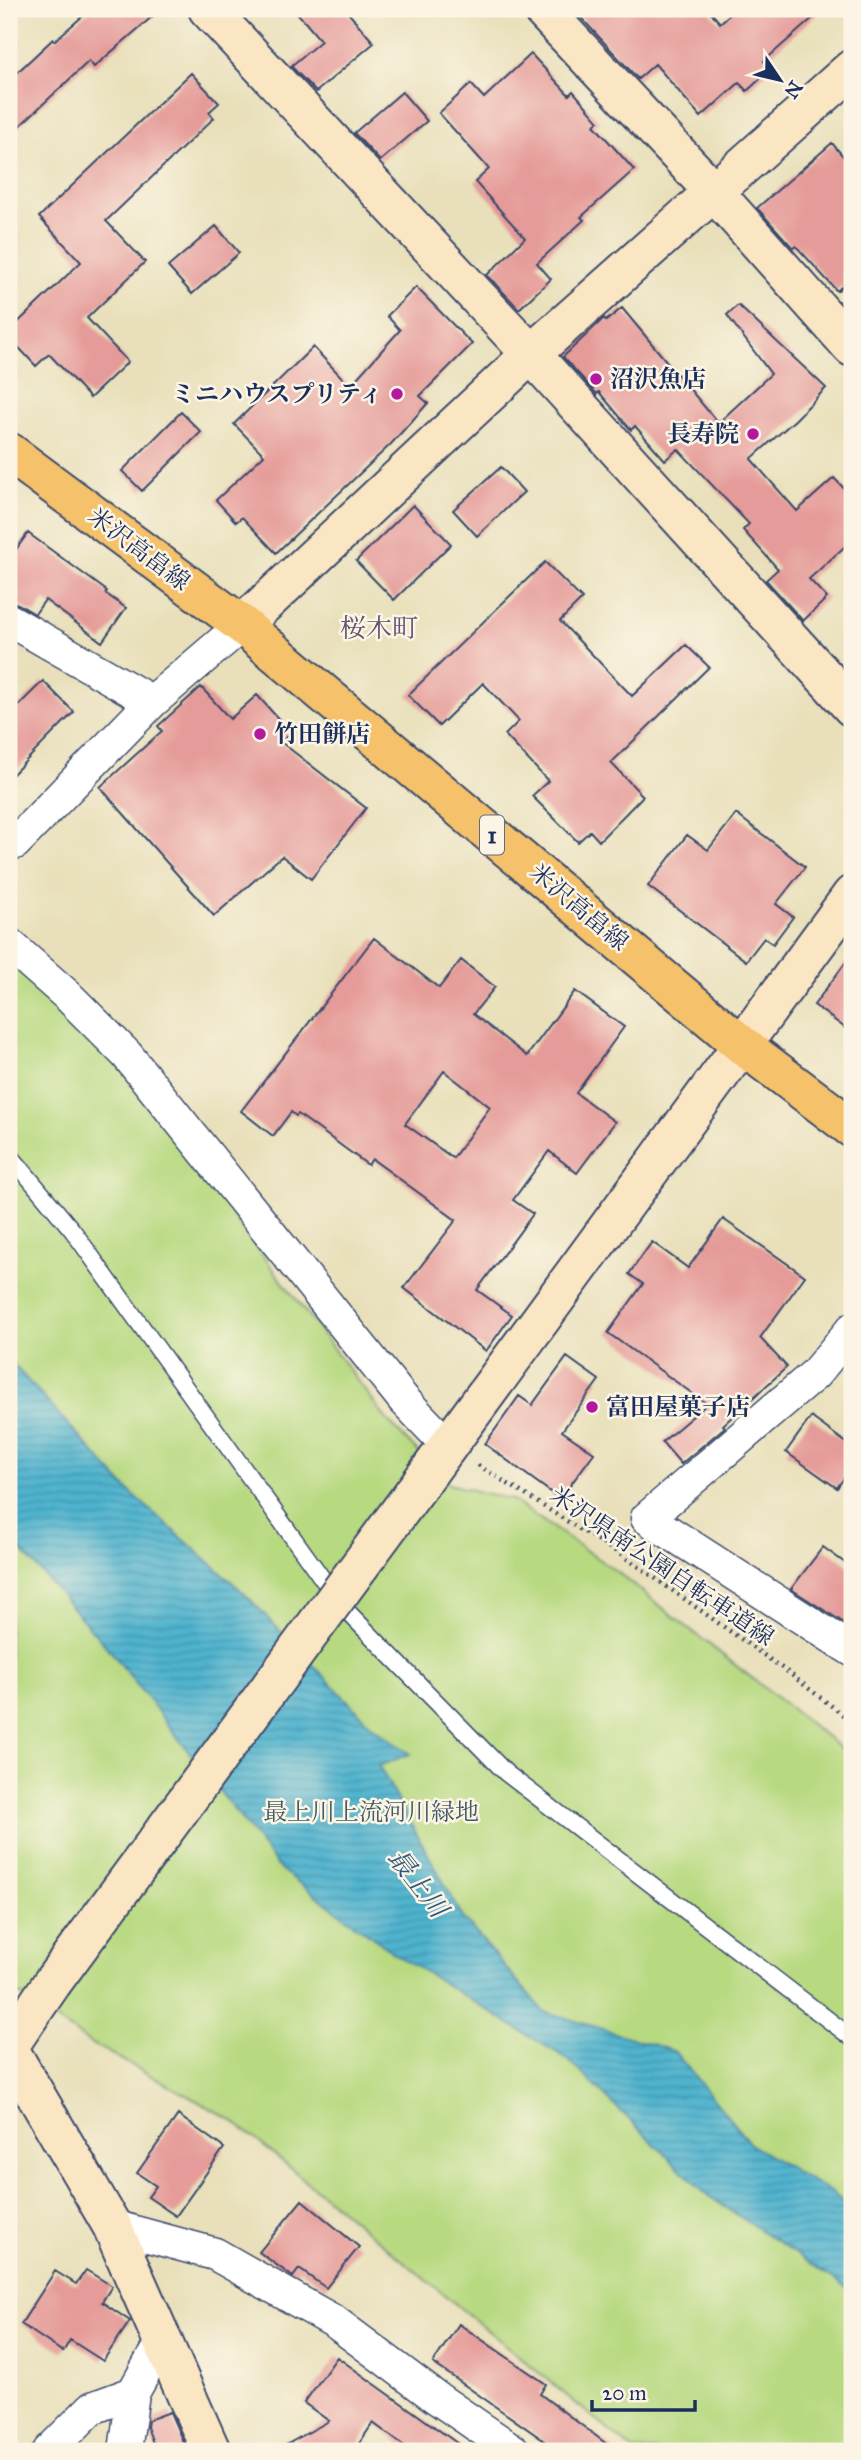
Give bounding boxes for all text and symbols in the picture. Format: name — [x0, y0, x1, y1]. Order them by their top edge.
north arrow — [746, 46, 816, 116]
text: N — [779, 76, 808, 103]
place label: 沼沢魚店 — [610, 364, 706, 394]
marker: 沼沢魚店 — [588, 371, 604, 387]
place label: ミニハウスプリティ — [171, 379, 383, 409]
marker: ミニハウスプリティ — [389, 386, 405, 402]
place label: 長寿院 — [667, 419, 739, 449]
marker: 長寿院 — [745, 426, 761, 442]
street label: 米沢高畠線 — [82, 501, 196, 597]
district label: 桜木町 — [340, 612, 418, 644]
place label: 竹田餅店 — [274, 719, 370, 749]
marker: 竹田餅店 — [252, 726, 268, 742]
road number: 1 — [480, 816, 504, 855]
street label: 米沢高畠線 — [523, 857, 635, 957]
place label: 富田屋菓子店 — [606, 1392, 750, 1422]
marker: 富田屋菓子店 — [584, 1399, 600, 1415]
street label: 米沢県南公園自転車道線 — [544, 1480, 780, 1652]
park label: 最上川上流河川緑地 — [263, 1797, 479, 1827]
water label: 最上川 — [381, 1842, 456, 1926]
scale bar — [592, 2369, 695, 2413]
text: 20 m — [602, 2380, 647, 2406]

